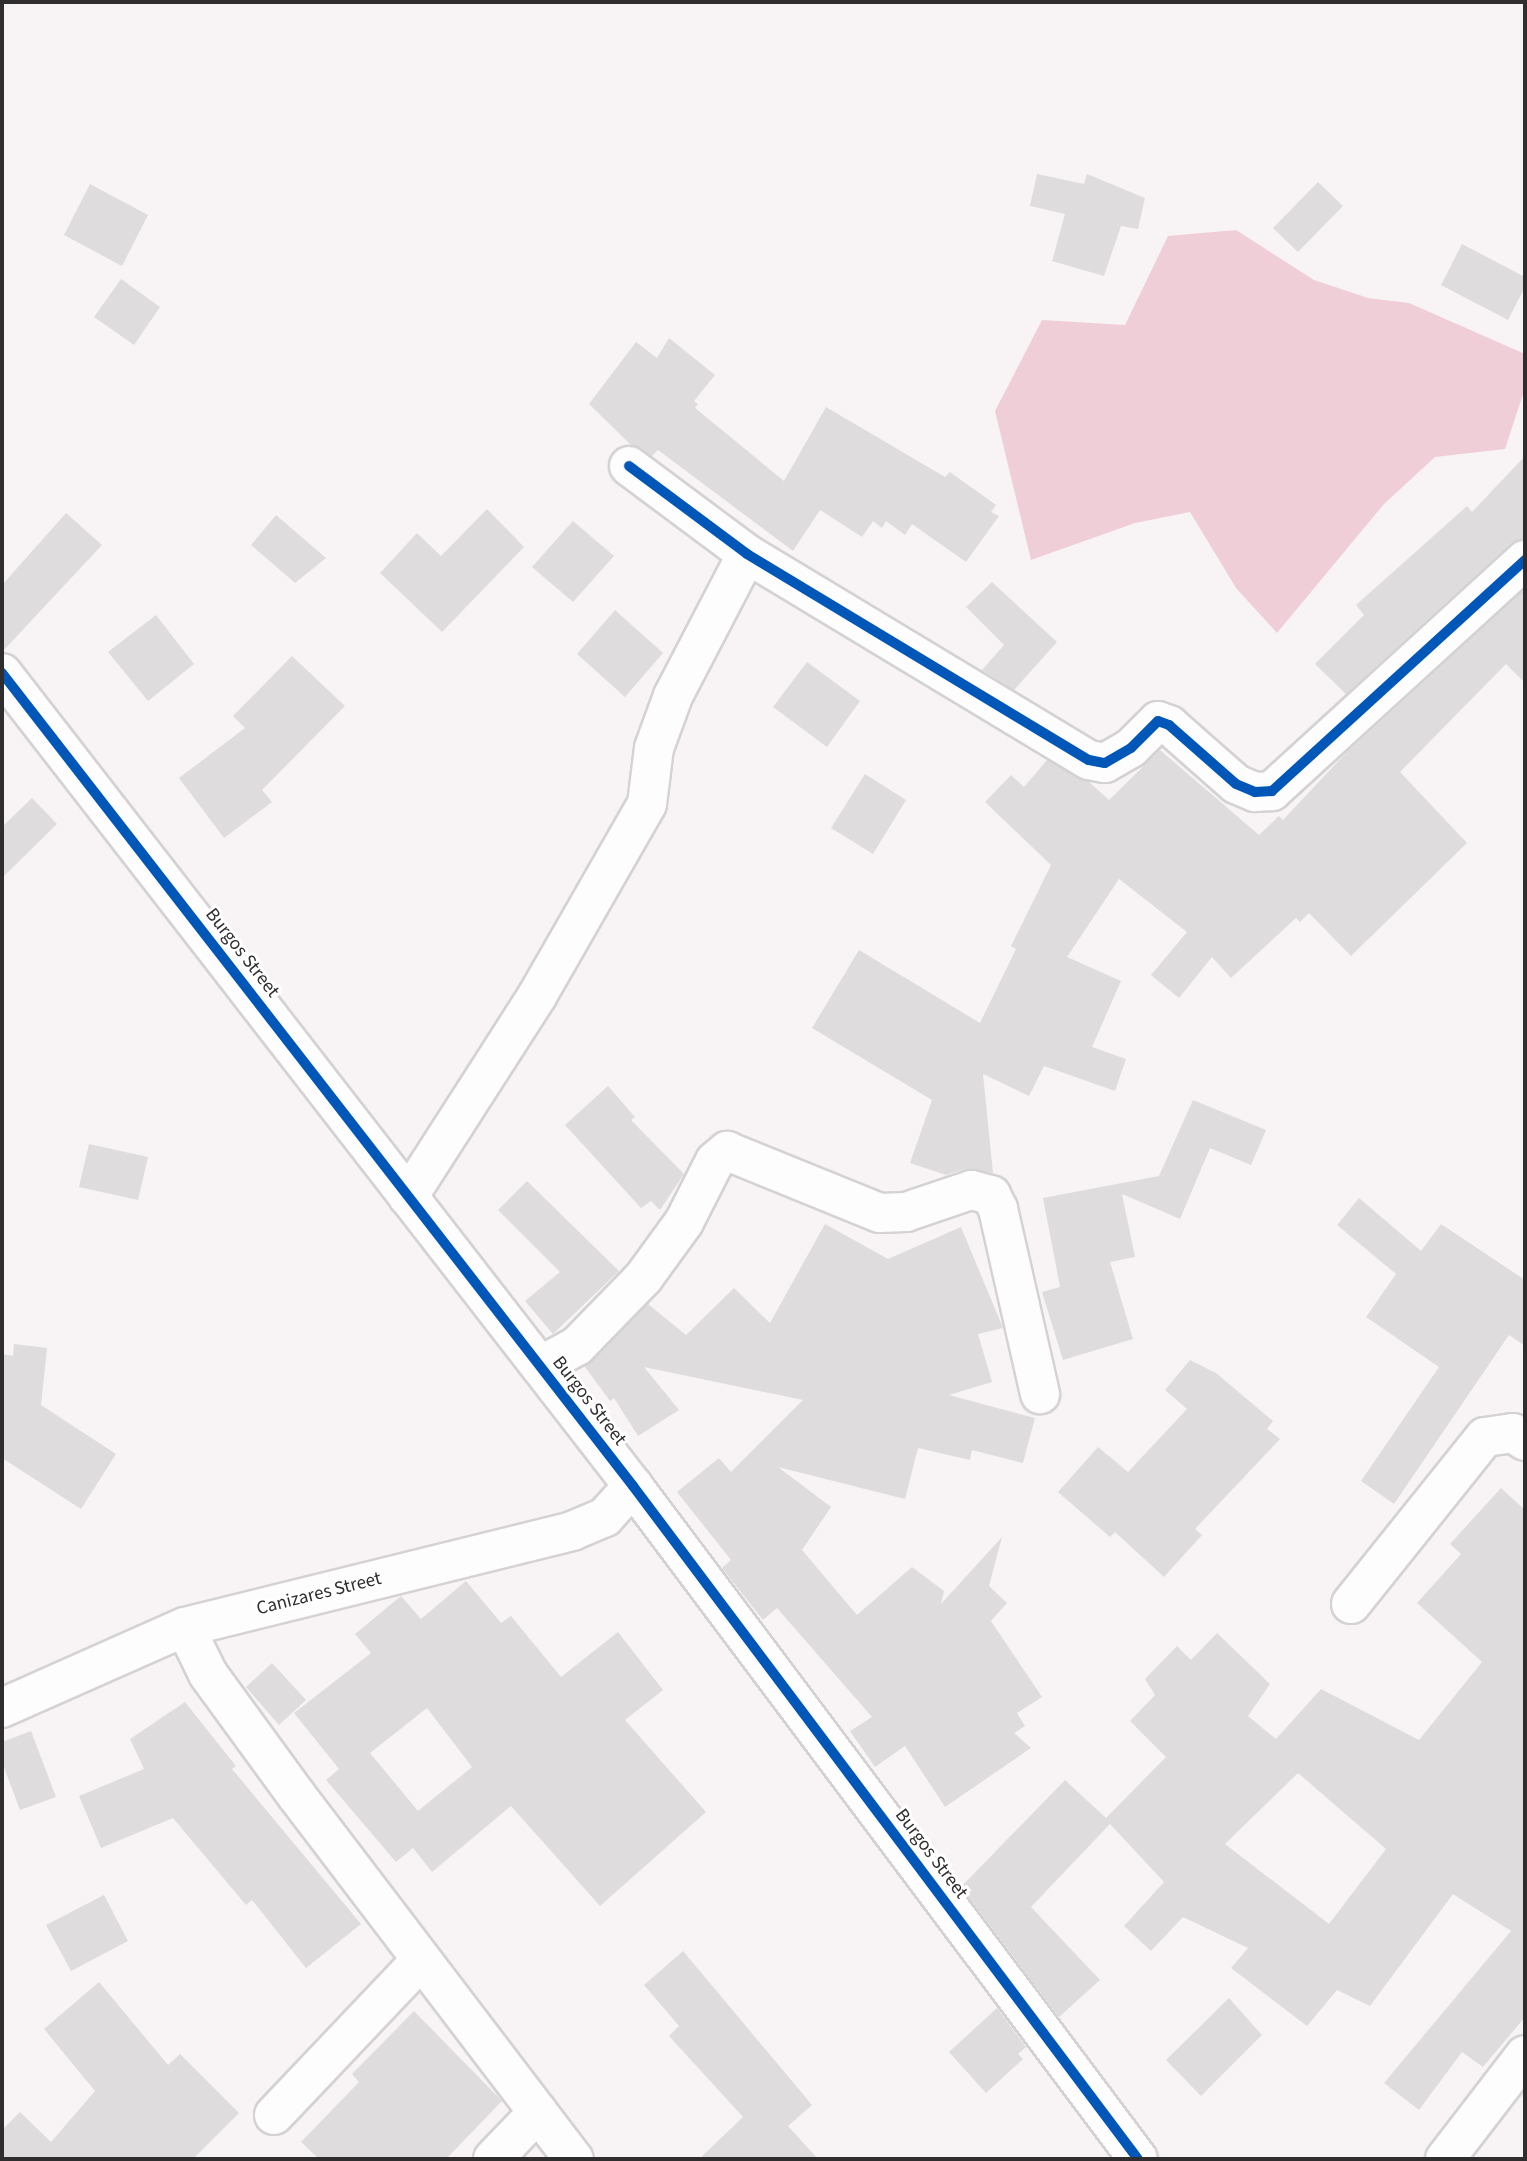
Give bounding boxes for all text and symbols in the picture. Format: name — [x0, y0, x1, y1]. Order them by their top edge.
street label: Burgos Street — [200, 904, 284, 1002]
street label: Burgos Street — [547, 1352, 631, 1450]
street label: Canizares Street — [254, 1567, 384, 1621]
street label: Burgos Street — [890, 1804, 972, 1904]

